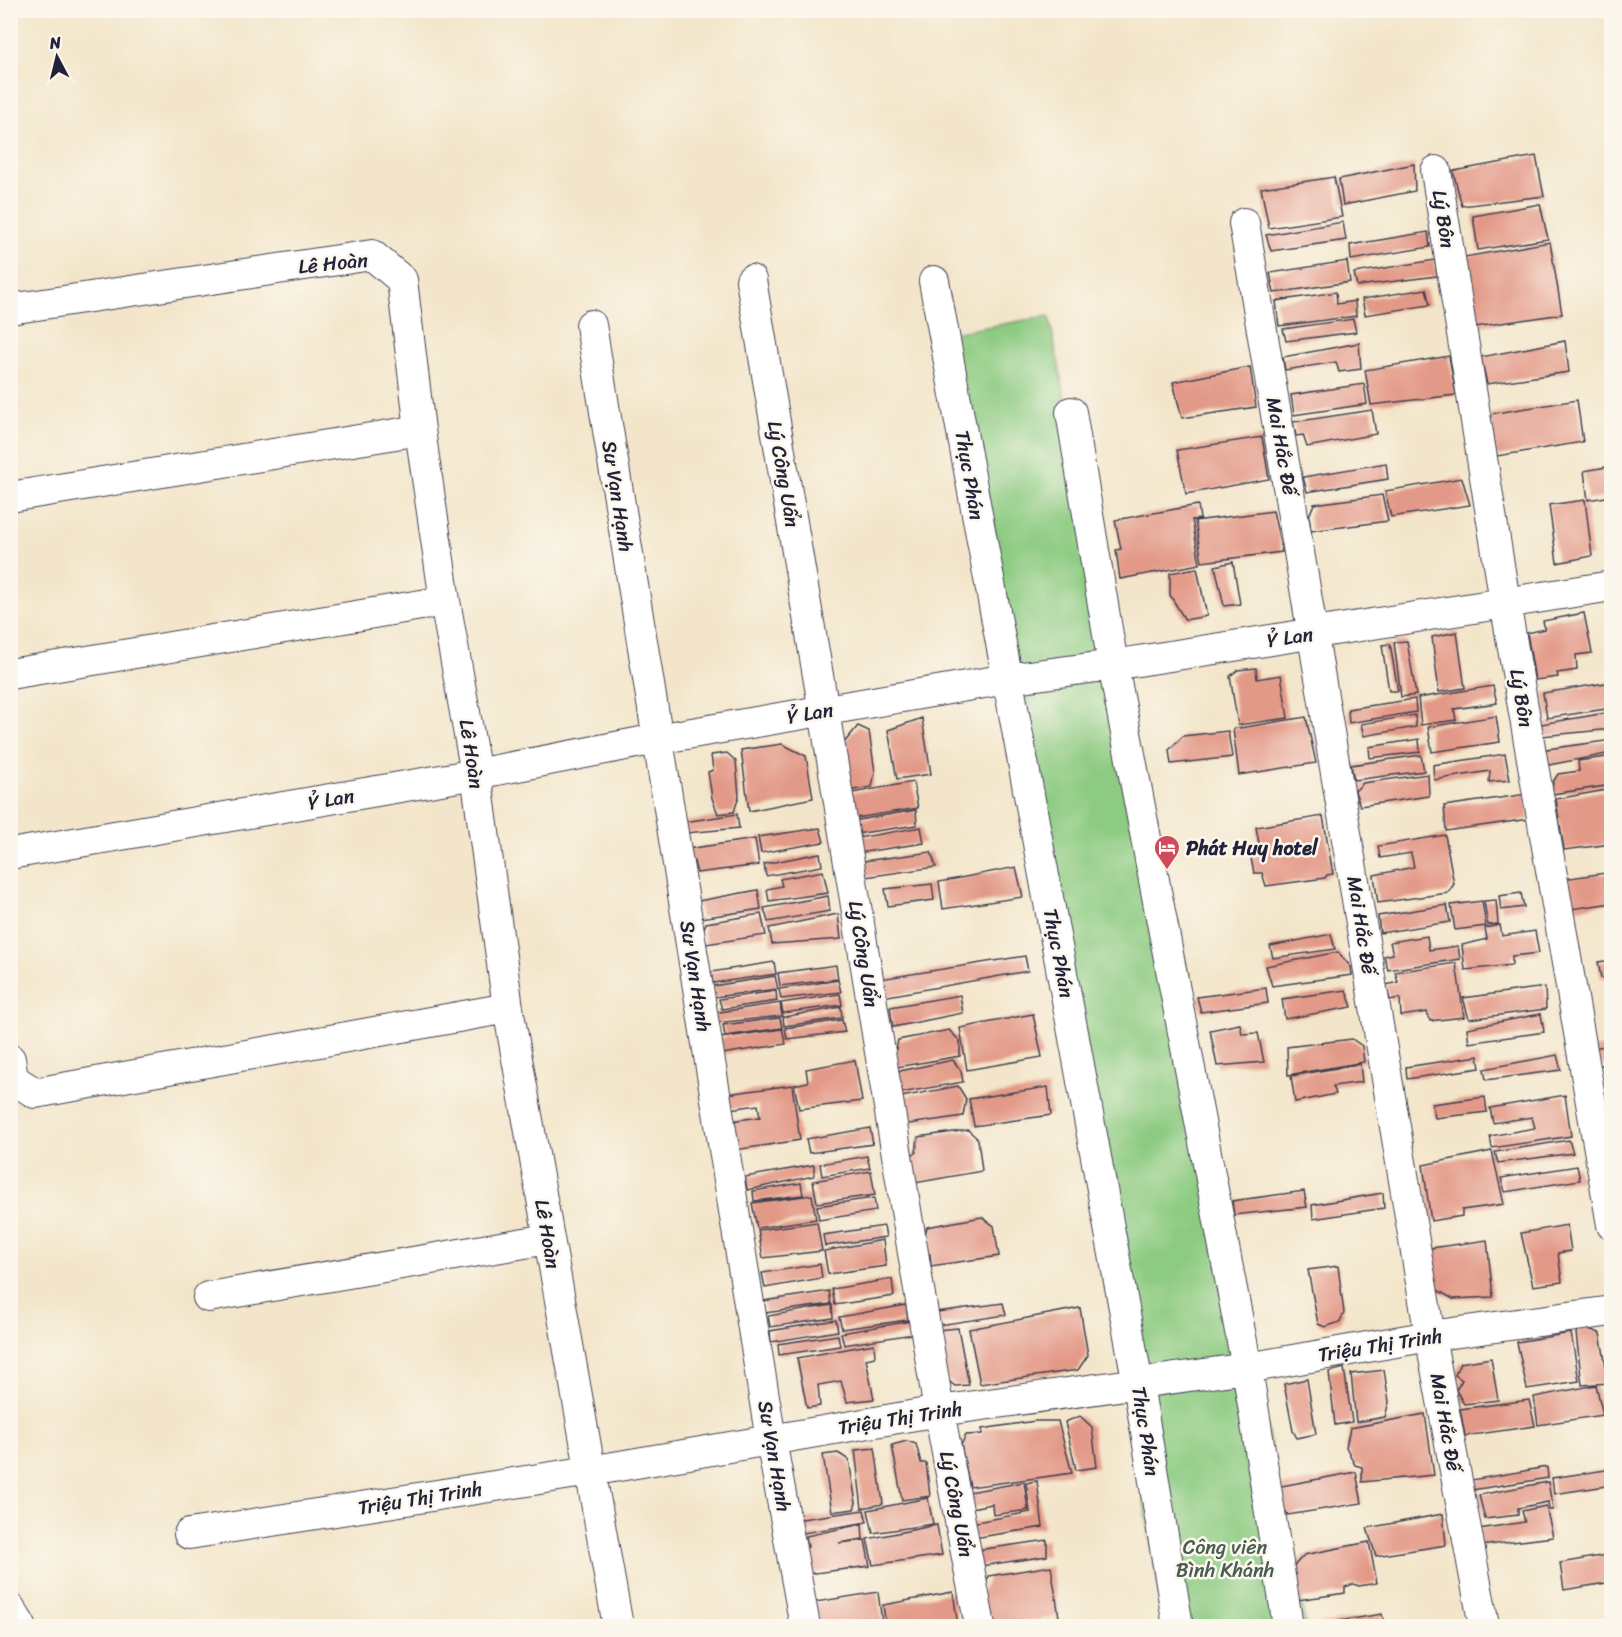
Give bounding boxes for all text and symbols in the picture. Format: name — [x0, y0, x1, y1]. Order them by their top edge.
north arrow — [27, 27, 87, 87]
text: N — [47, 27, 63, 58]
street label: Lý Bôn — [1422, 187, 1465, 251]
street label: Lê Hoàn — [296, 242, 370, 285]
street label: Mai Hắc Đế — [1256, 394, 1308, 500]
street label: Lý Công Uẩn — [757, 418, 810, 530]
street label: Thục Phán — [944, 427, 995, 523]
street label: Sư Vạn Hạnh — [591, 438, 644, 554]
street label: Ỷ Lan — [1264, 617, 1316, 658]
street label: Lý Bôn — [1499, 666, 1544, 730]
street label: Ỷ Lan — [784, 692, 836, 735]
street label: Lê Hoàn — [449, 717, 494, 792]
street label: Ỷ Lan — [305, 778, 357, 821]
place label: Phát Huy hotel — [1186, 831, 1319, 866]
hotel icon: Phát Huy hotel — [1152, 833, 1182, 871]
street label: Mai Hắc Đế — [1337, 874, 1387, 979]
street label: Lý Công Uẩn — [838, 898, 889, 1010]
street label: Thục Phán — [1033, 905, 1084, 1001]
street label: Sư Vạn Hạnh — [669, 918, 722, 1034]
street label: Lê Hoàn — [524, 1197, 571, 1272]
street label: Triệu Thị Trinh — [1315, 1318, 1445, 1373]
street label: Mai Hắc Đế — [1420, 1370, 1472, 1476]
street label: Thục Phán — [1121, 1384, 1170, 1479]
street label: Triệu Thị Trinh — [835, 1391, 965, 1446]
street label: Sư Vạn Hạnh — [748, 1398, 801, 1514]
street label: Lý Công Uẩn — [929, 1448, 984, 1560]
street label: Triệu Thị Trinh — [355, 1471, 485, 1526]
park label: Công viên Bình Khánh — [1176, 1530, 1274, 1588]

